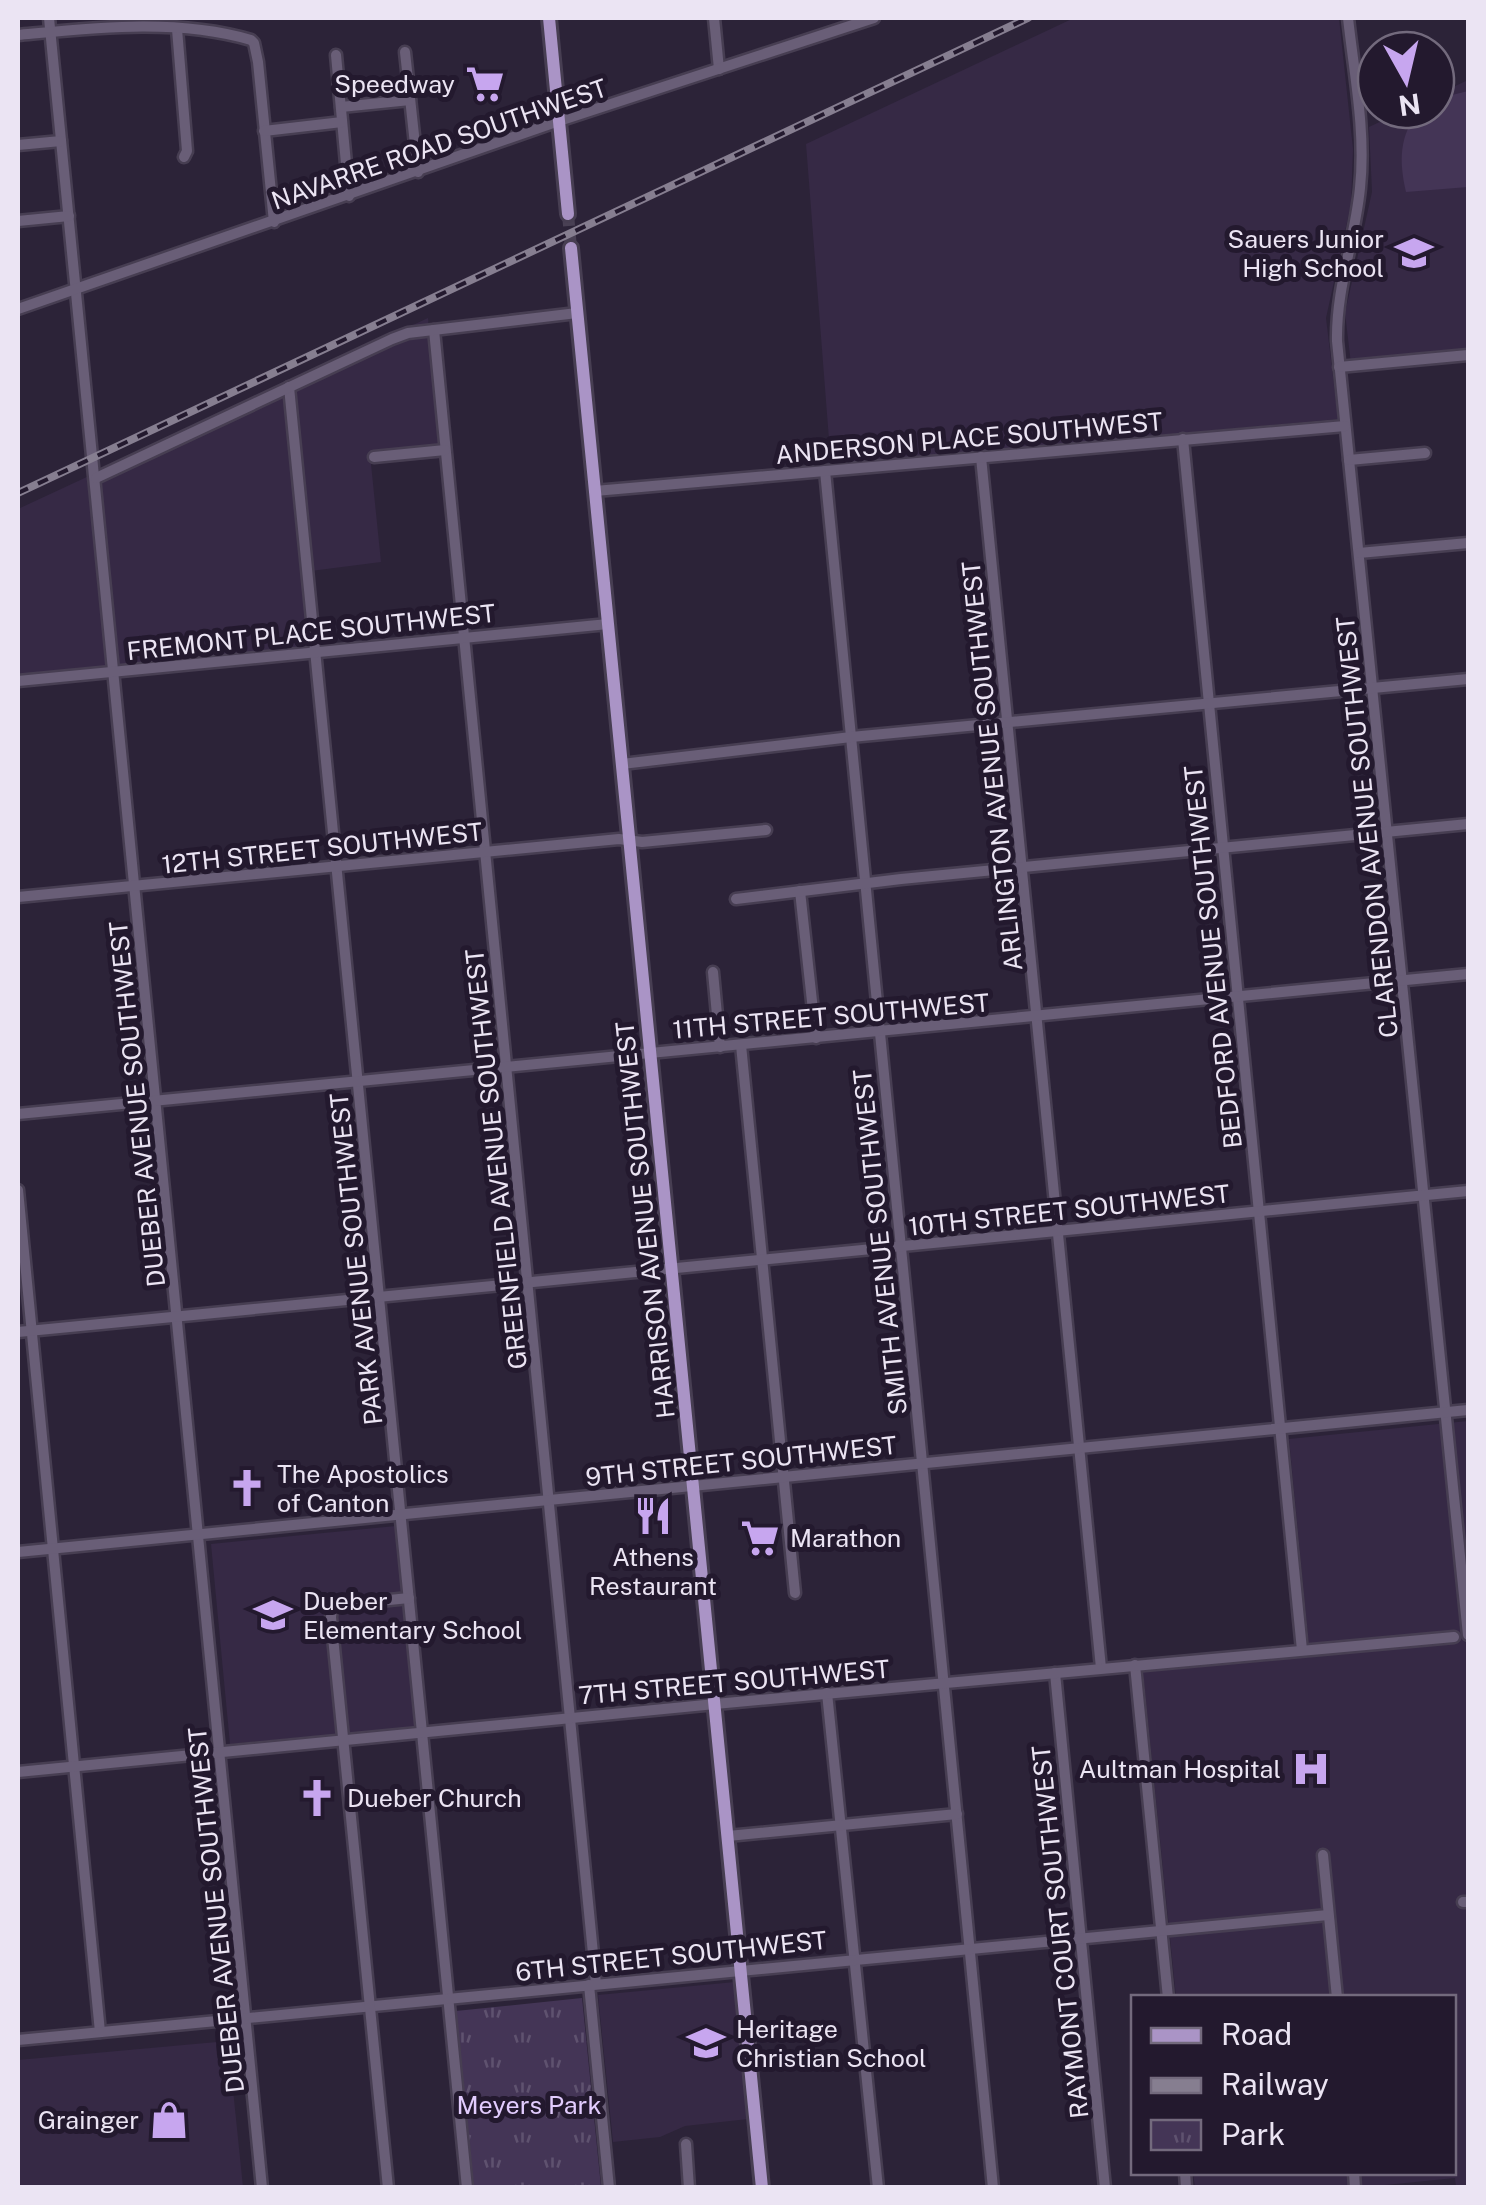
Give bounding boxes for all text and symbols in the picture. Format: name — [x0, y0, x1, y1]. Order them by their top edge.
north arrow — [1356, 30, 1456, 130]
supermarket icon: Speedway — [464, 63, 506, 105]
place label: Speedway — [334, 69, 455, 99]
street label: NAVARRE ROAD SOUTHWEST — [267, 72, 611, 216]
text: N — [1396, 87, 1423, 123]
place label: Sauers Junior High School — [1228, 224, 1384, 283]
school or university icon: Sauers Junior High School — [1393, 232, 1435, 274]
street label: ANDERSON PLACE SOUTHWEST — [774, 406, 1164, 470]
street label: ARLINGTON AVENUE SOUTHWEST — [956, 559, 1028, 972]
street label: FREMONT PLACE SOUTHWEST — [125, 598, 497, 666]
street label: CLARENDON AVENUE SOUTHWEST — [1330, 615, 1404, 1039]
street label: BEDFORD AVENUE SOUTHWEST — [1178, 764, 1248, 1150]
street label: 12TH STREET SOUTHWEST — [160, 816, 484, 880]
street label: DUEBER AVENUE SOUTHWEST — [103, 919, 171, 1288]
street label: GREENFIELD AVENUE SOUTHWEST — [459, 947, 533, 1371]
street label: 11TH STREET SOUTHWEST — [672, 987, 991, 1045]
street label: HARRISON AVENUE SOUTHWEST — [609, 1020, 681, 1420]
street label: SMITH AVENUE SOUTHWEST — [847, 1067, 913, 1416]
street label: PARK AVENUE SOUTHWEST — [324, 1091, 388, 1427]
street label: 10TH STREET SOUTHWEST — [907, 1178, 1231, 1242]
street label: 9TH STREET SOUTHWEST — [584, 1430, 898, 1492]
place label: The Apostolics of Canton — [277, 1459, 449, 1518]
church icon: The Apostolics of Canton — [226, 1467, 268, 1509]
restaurant icon: Athens Restaurant — [632, 1495, 674, 1537]
supermarket icon: Marathon — [739, 1517, 781, 1559]
place label: Marathon — [790, 1523, 901, 1553]
place label: Athens Restaurant — [589, 1542, 717, 1601]
place label: Dueber Elementary School — [303, 1586, 522, 1645]
school or university icon: Dueber Elementary School — [252, 1594, 294, 1636]
street label: 7TH STREET SOUTHWEST — [577, 1653, 891, 1711]
street label: DUEBER AVENUE SOUTHWEST — [182, 1725, 250, 2094]
street label: RAYMONT COURT SOUTHWEST — [1025, 1744, 1095, 2120]
hospital icon: Aultman Hospital — [1290, 1748, 1332, 1790]
place label: Aultman Hospital — [1079, 1754, 1281, 1784]
church icon: Dueber Church — [296, 1777, 338, 1819]
place label: Dueber Church — [347, 1783, 522, 1813]
street label: 6TH STREET SOUTHWEST — [514, 1925, 828, 1987]
legend — [1131, 1995, 1456, 2175]
place label: Heritage Christian School — [736, 2014, 927, 2073]
text: Road — [1221, 2016, 1292, 2052]
school or university icon: Heritage Christian School — [685, 2022, 727, 2064]
text: Railway — [1221, 2066, 1329, 2102]
park label: Meyers Park — [457, 2090, 601, 2120]
shop icon: Grainger — [148, 2099, 190, 2141]
place label: Grainger — [38, 2105, 139, 2135]
text: Park — [1221, 2116, 1285, 2152]

